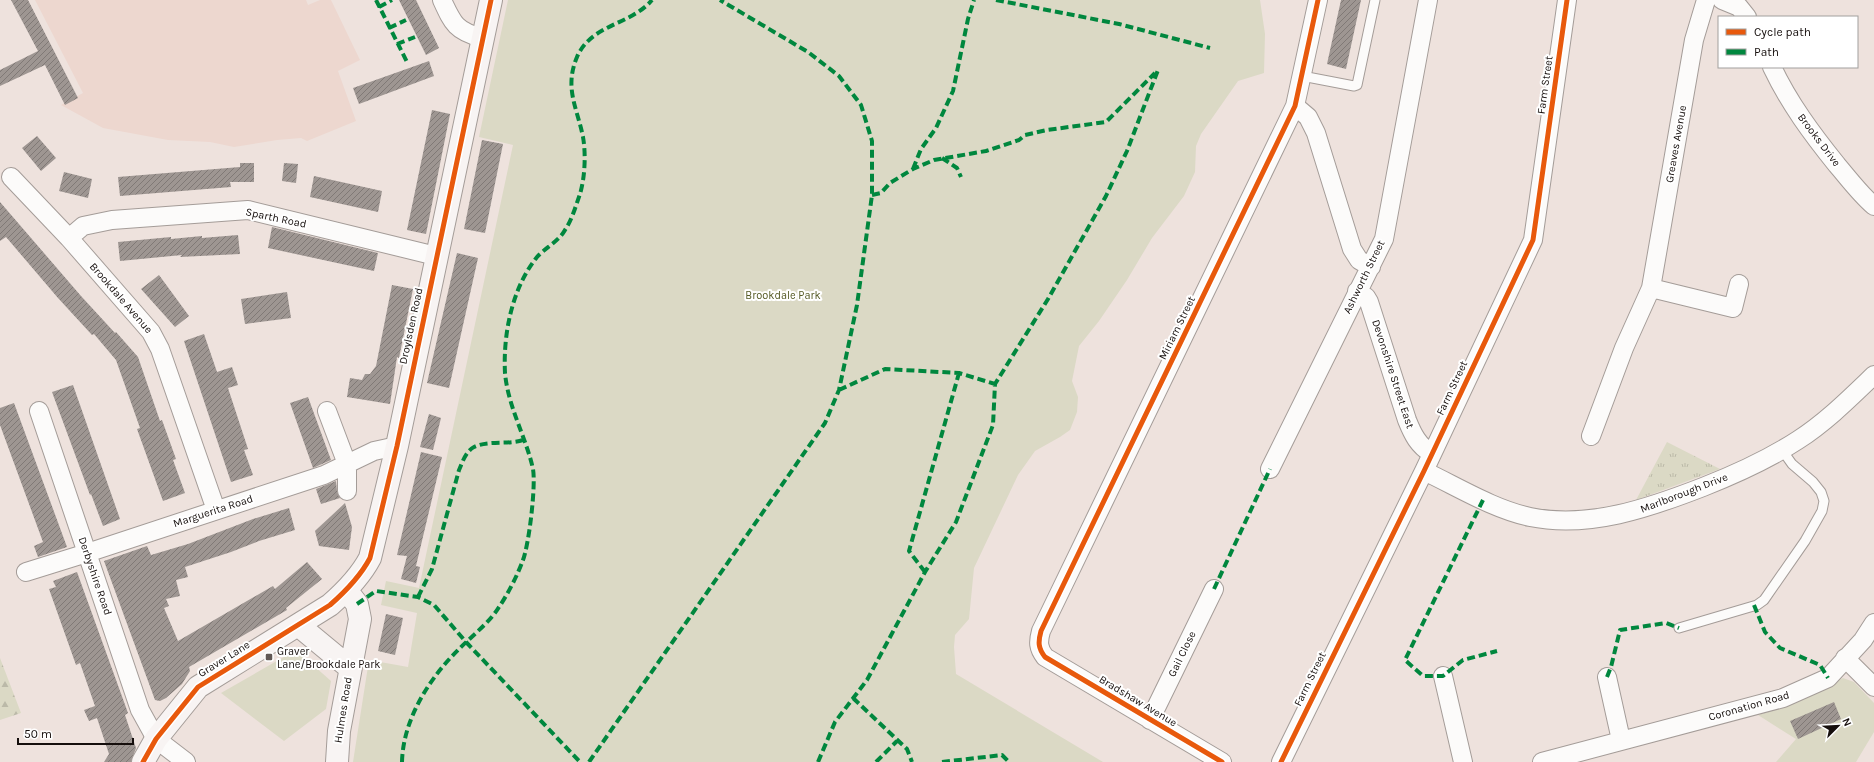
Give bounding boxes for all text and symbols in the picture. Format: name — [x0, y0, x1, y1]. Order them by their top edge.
legend — [1718, 16, 1858, 68]
text: Cycle path — [1754, 25, 1811, 39]
text: Path — [1754, 45, 1779, 59]
street label: Farm Street — [1534, 55, 1556, 115]
street label: Greaves Avenue — [1663, 104, 1689, 184]
street label: Brooks Drive — [1795, 111, 1843, 169]
street label: Sparth Road — [244, 205, 308, 231]
street label: Ashworth Street — [1341, 238, 1387, 316]
street label: Brookdale Avenue — [87, 260, 155, 336]
street label: Droylsden Road — [397, 287, 425, 365]
park label: Brookdale Park — [745, 289, 821, 302]
street label: Miriam Street — [1156, 294, 1198, 362]
street label: Devonshire Street East — [1369, 318, 1417, 430]
street label: Farm Street — [1434, 359, 1470, 417]
street label: Marlborough Drive — [1638, 470, 1730, 516]
street label: Marguerita Road — [171, 492, 255, 530]
street label: Derbyshire Road — [76, 535, 114, 617]
street label: Gail Close — [1165, 629, 1199, 679]
street label: Graver Lane — [196, 638, 252, 680]
place label: Graver Lane/Brookdale Park — [277, 645, 381, 671]
street label: Farm Street — [1291, 650, 1329, 708]
marker: Graver Lane/Brookdale Park — [264, 652, 274, 662]
street label: Bradshaw Avenue — [1097, 673, 1180, 730]
street label: Hulmes Road — [331, 676, 355, 744]
street label: Coronation Road — [1707, 688, 1791, 724]
north arrow — [1818, 706, 1858, 746]
text: N — [1839, 716, 1854, 728]
scale bar — [18, 720, 133, 746]
text: 50 m — [24, 727, 52, 741]

